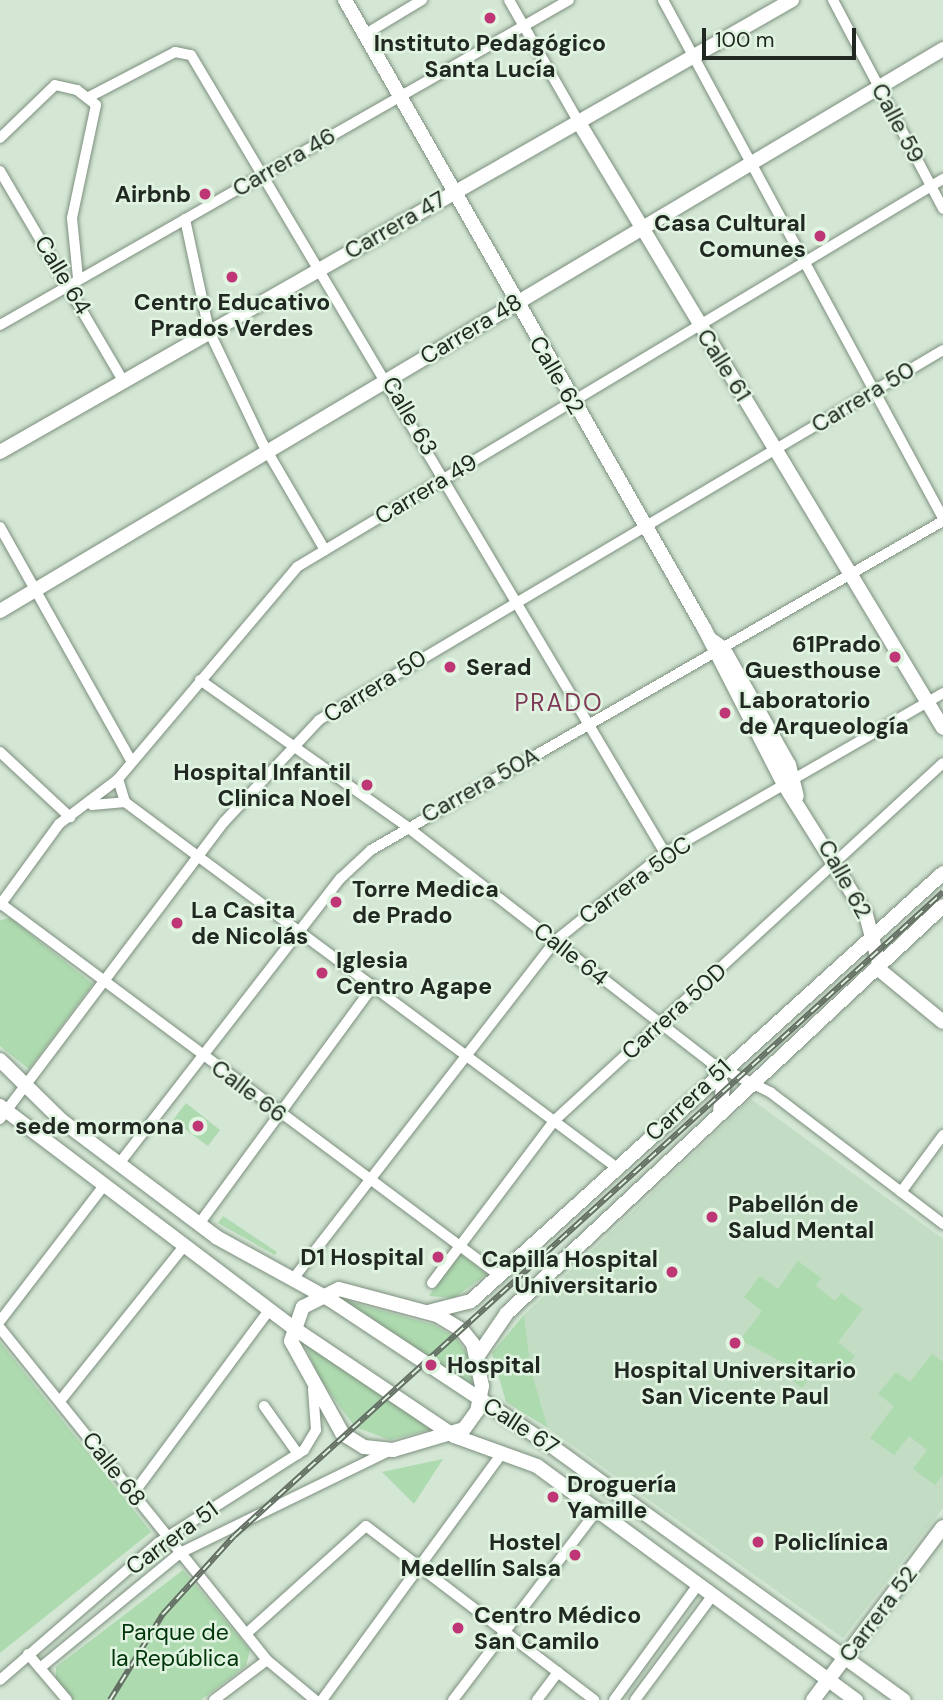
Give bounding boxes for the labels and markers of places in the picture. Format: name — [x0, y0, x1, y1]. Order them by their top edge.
marker: Instituto Pedagógico Santa Lucía — [482, 10, 498, 26]
place label: Instituto Pedagógico Santa Lucía — [374, 29, 606, 83]
place label: Airbnb — [115, 180, 191, 208]
marker: Airbnb — [197, 186, 213, 202]
place label: Casa Cultural Comunes — [654, 209, 806, 263]
marker: Casa Cultural Comunes — [812, 228, 828, 244]
marker: Centro Educativo Prados Verdes — [224, 269, 240, 285]
place label: Centro Educativo Prados Verdes — [134, 288, 330, 342]
place label: 61Prado Guesthouse — [745, 630, 881, 684]
marker: 61Prado Guesthouse — [887, 649, 903, 665]
place label: Serad — [466, 653, 532, 681]
marker: Serad — [440, 657, 460, 677]
place label: Laboratorio de Arqueología — [739, 686, 909, 740]
marker: Laboratorio de Arqueología — [717, 705, 733, 721]
place label: Hospital Infantil Clinica Noel — [173, 758, 351, 812]
marker: Hospital Infantil Clinica Noel — [357, 775, 377, 795]
place label: Torre Medica de Prado — [352, 875, 499, 929]
marker: Torre Medica de Prado — [326, 892, 346, 912]
place label: La Casita de Nicolás — [191, 896, 308, 950]
marker: La Casita de Nicolás — [169, 915, 185, 931]
place label: Iglesia Centro Agape — [336, 946, 492, 1000]
marker: Iglesia Centro Agape — [314, 965, 330, 981]
place label: sede mormona — [15, 1112, 184, 1140]
marker: sede mormona — [190, 1118, 206, 1134]
place label: Pabellón de Salud Mental — [728, 1190, 874, 1244]
marker: Pabellón de Salud Mental — [702, 1207, 722, 1227]
place label: D1 Hospital — [300, 1243, 424, 1271]
place label: Capilla Hospital Universitario — [481, 1245, 658, 1299]
marker: D1 Hospital — [430, 1249, 446, 1265]
marker: Capilla Hospital Universitario — [664, 1264, 680, 1280]
marker: Hospital Universitario San Vicente Paul — [725, 1333, 745, 1353]
place label: Hospital — [447, 1351, 541, 1379]
marker: Hospital — [421, 1355, 441, 1375]
place label: Hospital Universitario San Vicente Paul — [614, 1356, 856, 1410]
place label: Droguería Yamille — [567, 1470, 677, 1524]
marker: Droguería Yamille — [545, 1489, 561, 1505]
place label: Hostel Medellín Salsa — [401, 1528, 561, 1582]
place label: Policlínica — [774, 1528, 888, 1556]
marker: Policlínica — [748, 1532, 768, 1552]
marker: Hostel Medellín Salsa — [567, 1547, 583, 1563]
place label: Centro Médico San Camilo — [474, 1601, 641, 1655]
marker: Centro Médico San Camilo — [448, 1618, 468, 1638]

